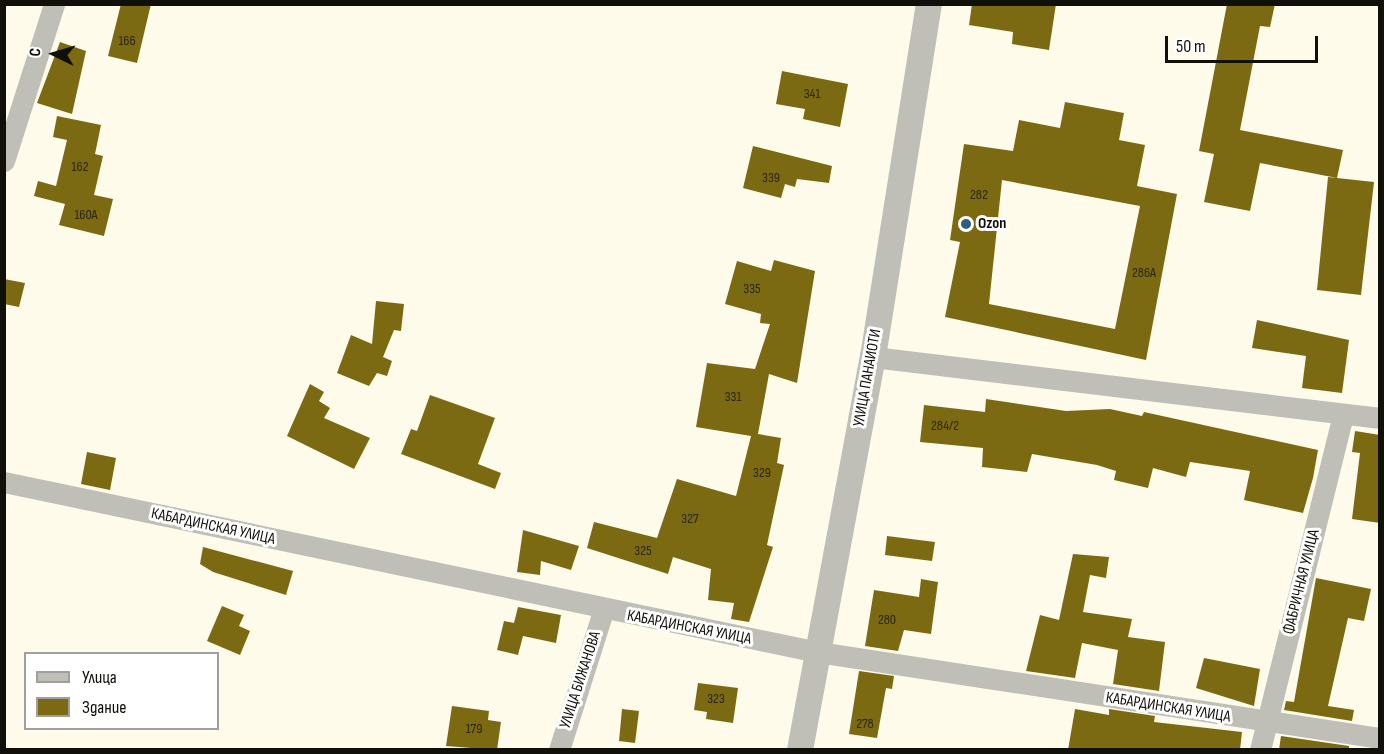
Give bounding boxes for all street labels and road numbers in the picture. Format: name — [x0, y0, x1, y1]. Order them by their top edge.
street label: УЛИЦА ПАНАИОТИ — [850, 328, 886, 428]
street label: КАБАРДИНСКАЯ УЛИЦА — [149, 505, 277, 549]
street label: ФАБРИЧНАЯ УЛИЦА — [1280, 528, 1324, 636]
street label: КАБАРДИНСКАЯ УЛИЦА — [625, 607, 753, 649]
street label: УЛИЦА БИЖАНОВА — [556, 629, 606, 731]
street label: КАБАРДИНСКАЯ УЛИЦА — [1104, 689, 1232, 727]

